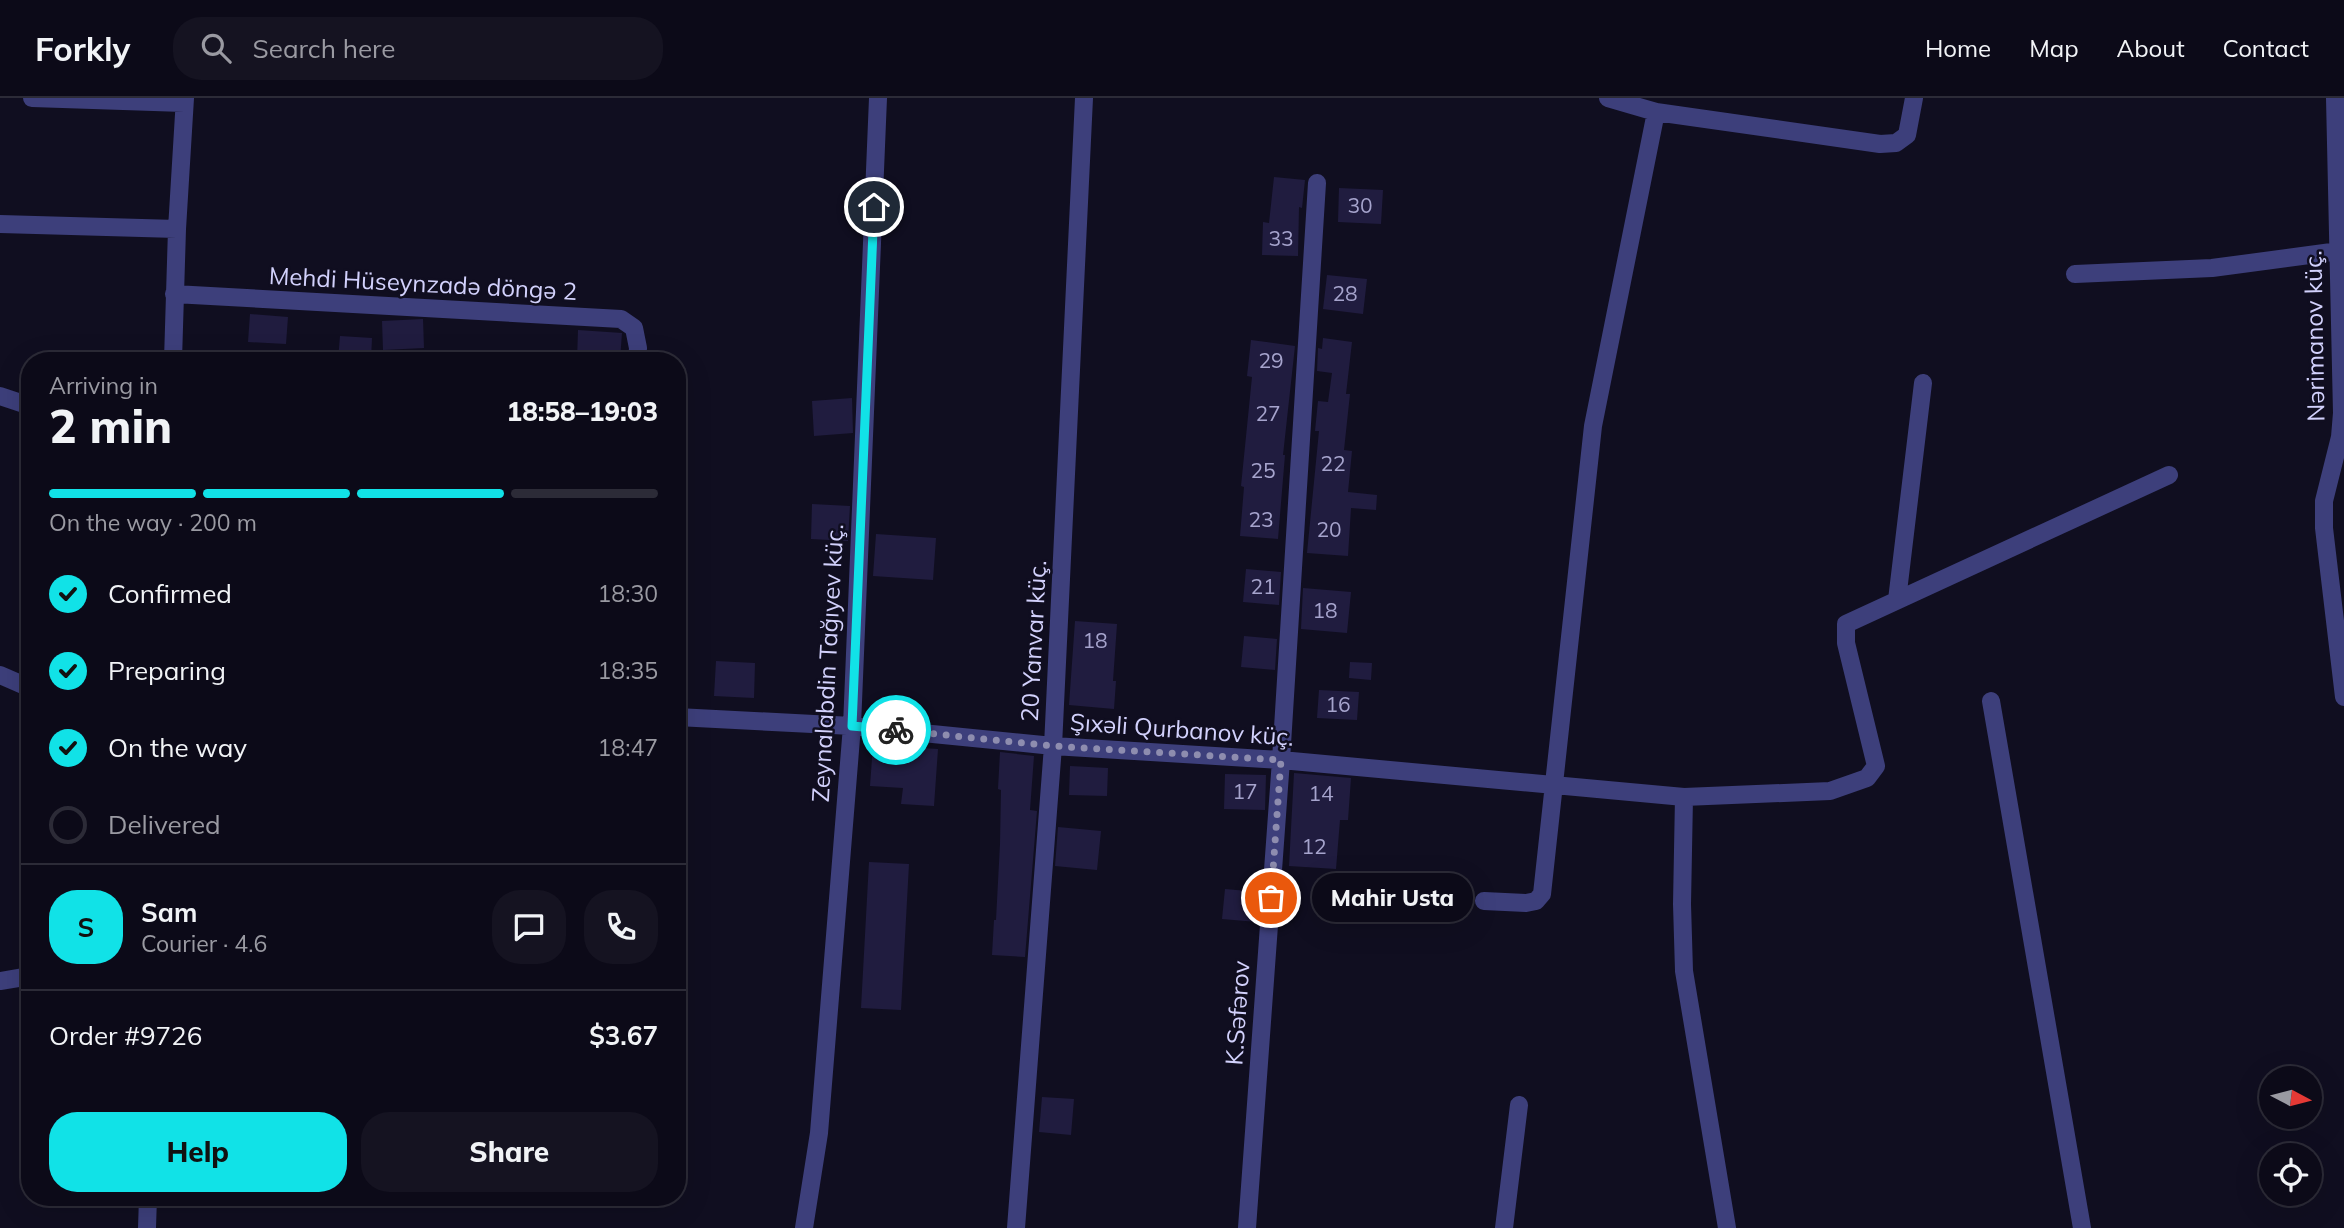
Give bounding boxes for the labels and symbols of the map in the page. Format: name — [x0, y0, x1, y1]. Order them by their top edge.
pin — [844, 177, 904, 237]
house number: 30 — [1347, 192, 1373, 218]
house number: 33 — [1268, 225, 1294, 251]
street label: Nərimanov küç. — [2298, 250, 2330, 422]
street label: Mehdi Hüseynzadə döngə 2 — [268, 260, 578, 306]
house number: 28 — [1332, 280, 1358, 306]
house number: 29 — [1258, 347, 1284, 373]
house number: 27 — [1255, 400, 1281, 426]
house number: 22 — [1320, 450, 1346, 476]
house number: 25 — [1250, 457, 1276, 483]
house number: 23 — [1248, 506, 1274, 532]
house number: 20 — [1316, 516, 1342, 542]
street label: Zeynalabdin Tağıyev küç. — [805, 523, 849, 803]
street label: 20 Yanvar küç. — [1014, 559, 1052, 723]
house number: 21 — [1250, 573, 1276, 599]
house number: 18 — [1312, 597, 1338, 623]
house number: 18 — [1082, 627, 1108, 653]
house number: 16 — [1325, 691, 1351, 717]
courier — [861, 695, 931, 765]
street label: Şıxəli Qurbanov küç. — [1069, 706, 1295, 752]
house number: 17 — [1232, 778, 1258, 804]
house number: 14 — [1308, 780, 1334, 806]
house number: 12 — [1301, 833, 1327, 859]
pin — [1241, 868, 1301, 928]
callout: Mahir Usta — [1313, 874, 1474, 922]
street label: K.Səfərov — [1218, 959, 1256, 1066]
north arrow — [2259, 1066, 2322, 1129]

